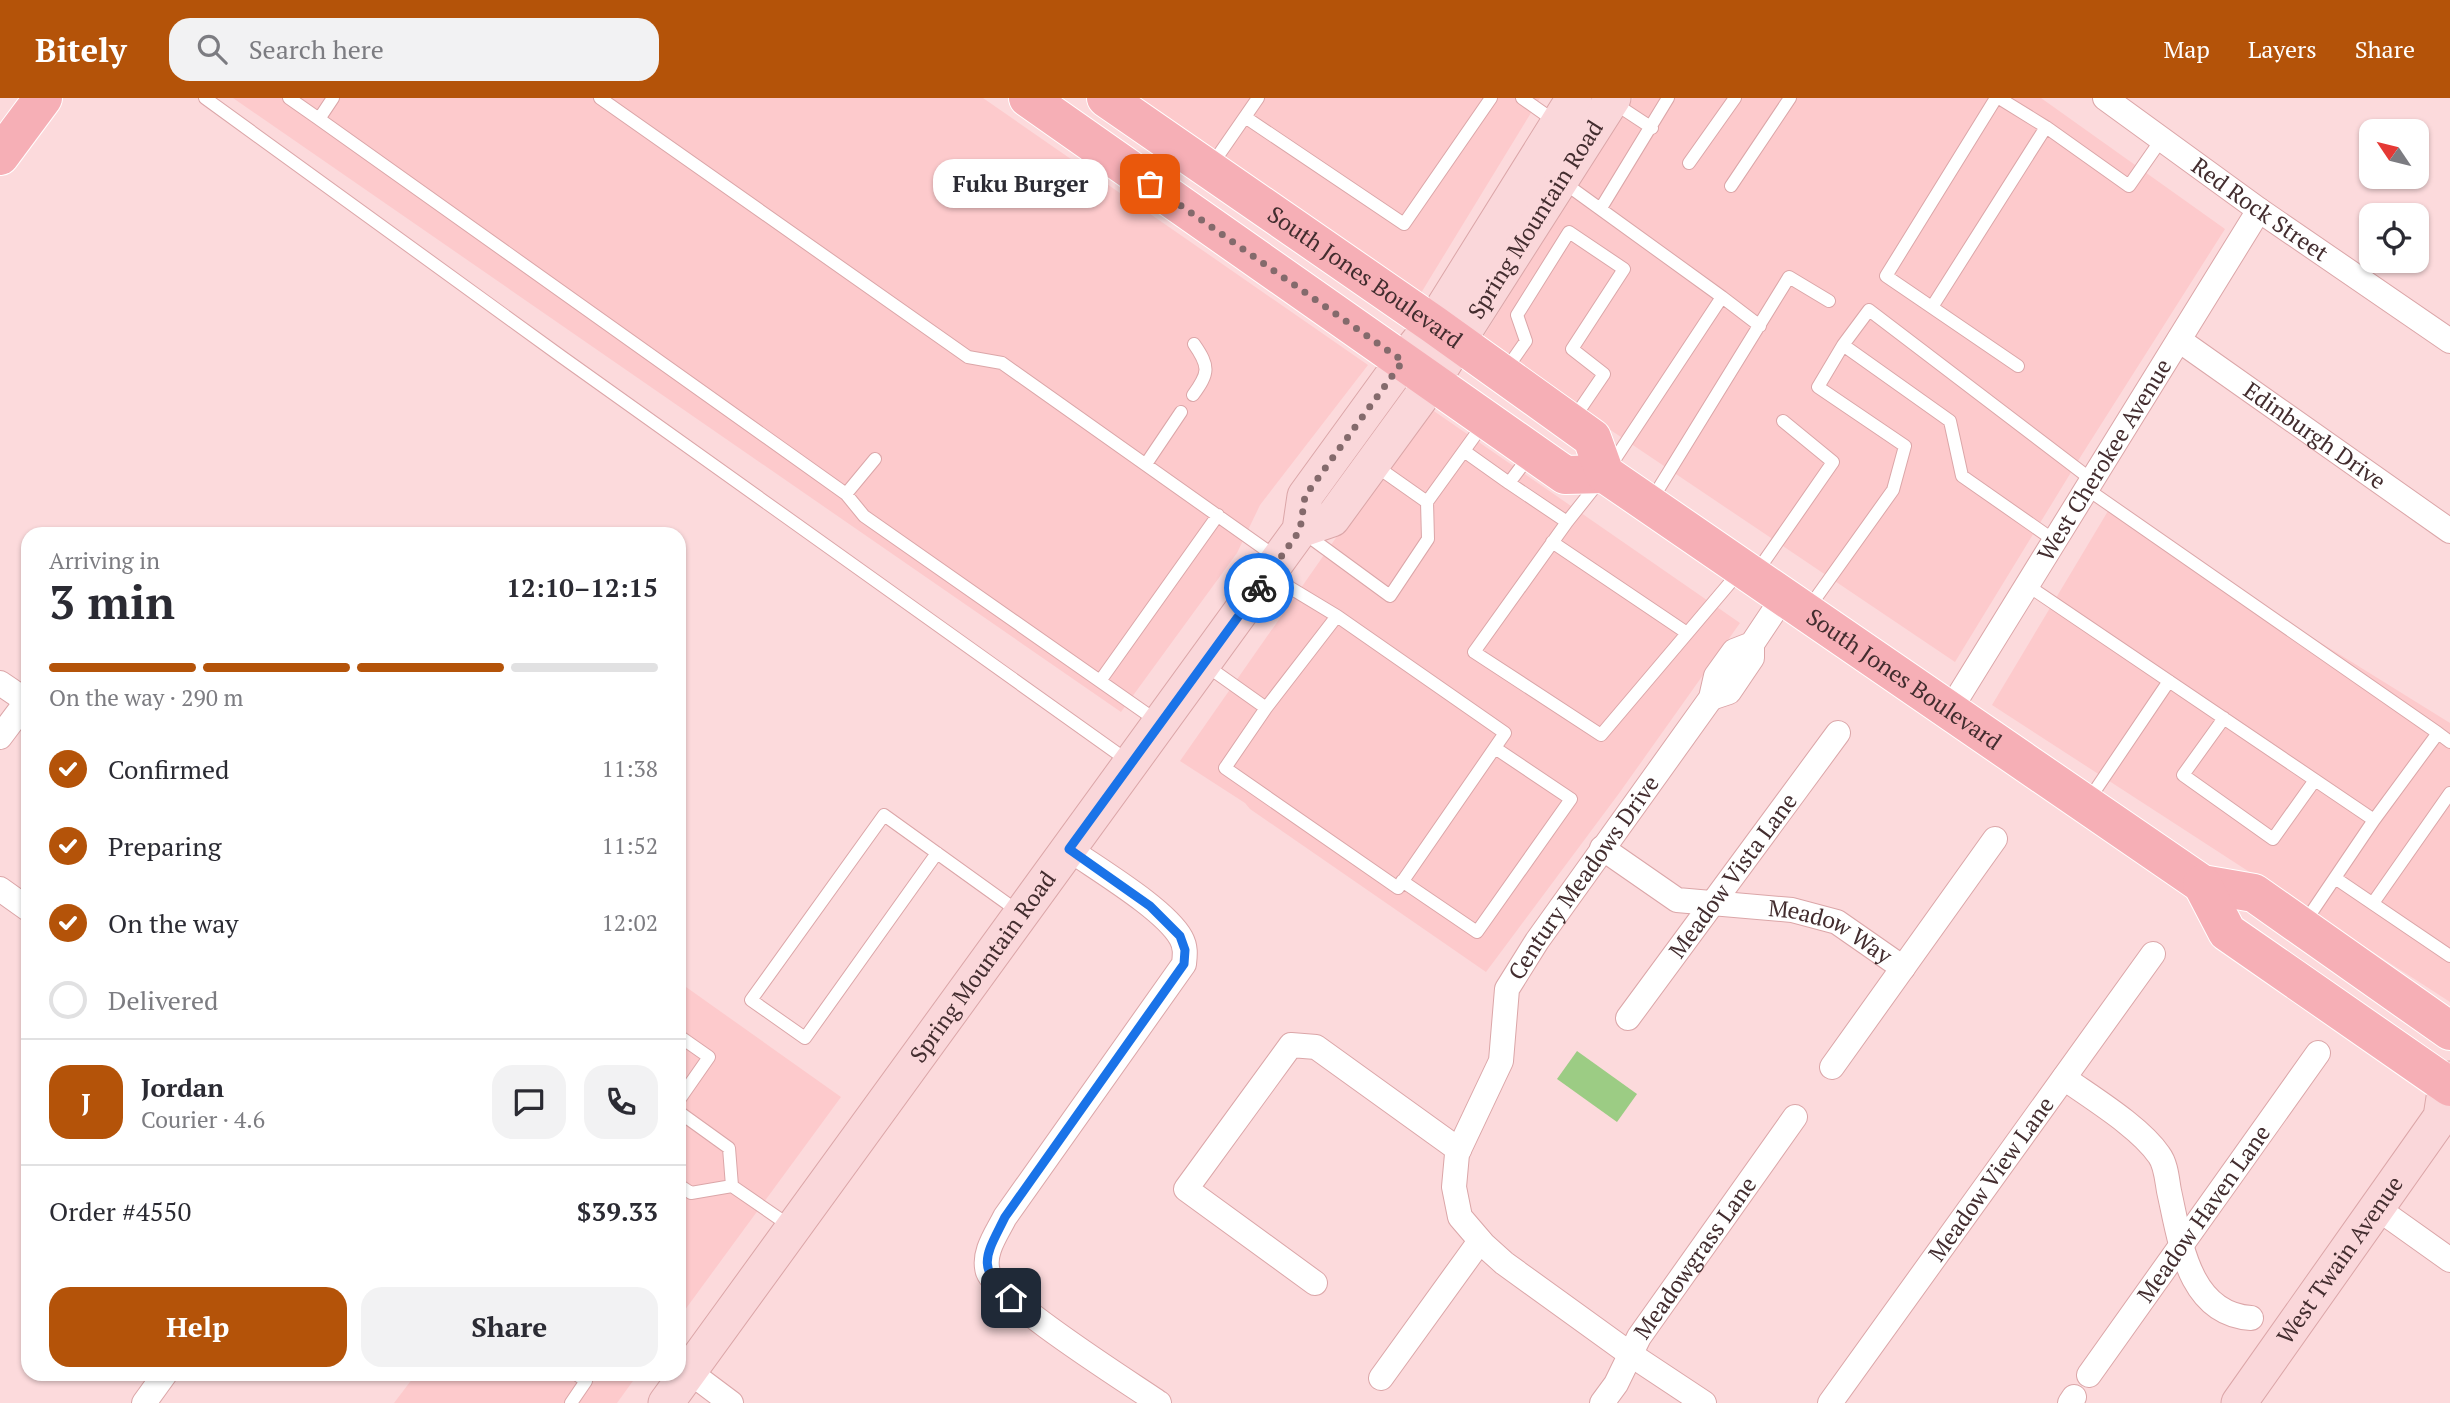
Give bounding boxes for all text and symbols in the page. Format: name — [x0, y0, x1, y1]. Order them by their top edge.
search box — [169, 18, 659, 81]
text: Bitely — [35, 28, 127, 71]
icon: search — [193, 30, 231, 68]
text: Search here — [249, 32, 384, 66]
text: Map — [2163, 33, 2210, 65]
text: Layers — [2248, 33, 2317, 65]
text: Share — [2355, 33, 2415, 65]
street label: Spring Mountain Road — [1460, 114, 1610, 325]
north arrow — [2359, 119, 2429, 189]
map controls — [2359, 119, 2429, 273]
street label: Red Rock Street — [2186, 150, 2335, 268]
pin — [1120, 154, 1180, 214]
callout: Fuku Burger — [933, 160, 1108, 208]
icon: bag — [1131, 165, 1169, 203]
text: Fuku Burger — [953, 168, 1088, 199]
street label: South Jones Boulevard — [1262, 198, 1469, 355]
button: locate — [2359, 203, 2429, 273]
street label: West Cherokee Avenue — [2030, 353, 2178, 567]
street label: Edinburgh Drive — [2238, 374, 2392, 496]
text: Arriving in — [49, 545, 160, 576]
courier — [1224, 553, 1294, 623]
icon: bike — [1240, 569, 1278, 607]
text: 12:10–12:15 — [506, 570, 658, 604]
text: 3 min — [49, 571, 175, 632]
street label: South Jones Boulevard — [1800, 601, 2008, 757]
text: On the way · 290 m — [49, 682, 243, 713]
icon: check — [49, 750, 87, 788]
text: Confirmed — [108, 752, 229, 786]
text: 11:38 — [601, 753, 658, 784]
street label: Century Meadows Drive — [1501, 769, 1666, 985]
street label: Meadow Vista Lane — [1661, 786, 1804, 964]
icon: check — [49, 827, 87, 865]
text: Preparing — [108, 829, 221, 863]
text: 11:52 — [601, 830, 658, 861]
street label: Spring Mountain Road — [902, 864, 1063, 1069]
street label: Meadow Way — [1767, 892, 1899, 971]
icon: check — [49, 904, 87, 942]
text: On the way — [108, 906, 239, 940]
text: 12:02 — [601, 907, 658, 938]
text: Delivered — [108, 983, 218, 1017]
button: chat — [492, 1065, 566, 1139]
button: phone — [584, 1065, 658, 1139]
text: Jordan — [141, 1070, 224, 1104]
text: J — [81, 1085, 91, 1119]
street label: Meadow View Lane — [1921, 1090, 2061, 1267]
text: Courier · 4.6 — [141, 1104, 265, 1135]
street label: Meadow Haven Lane — [2130, 1119, 2277, 1308]
street label: West Twain Avenue — [2269, 1169, 2410, 1350]
street label: Meadowgrass Lane — [1626, 1170, 1763, 1345]
text: Order #4550 — [49, 1194, 191, 1228]
text: $39.33 — [577, 1194, 658, 1228]
pin — [981, 1268, 1041, 1328]
icon: home — [992, 1279, 1030, 1317]
button: Help — [49, 1287, 347, 1367]
button: Share — [361, 1287, 658, 1367]

